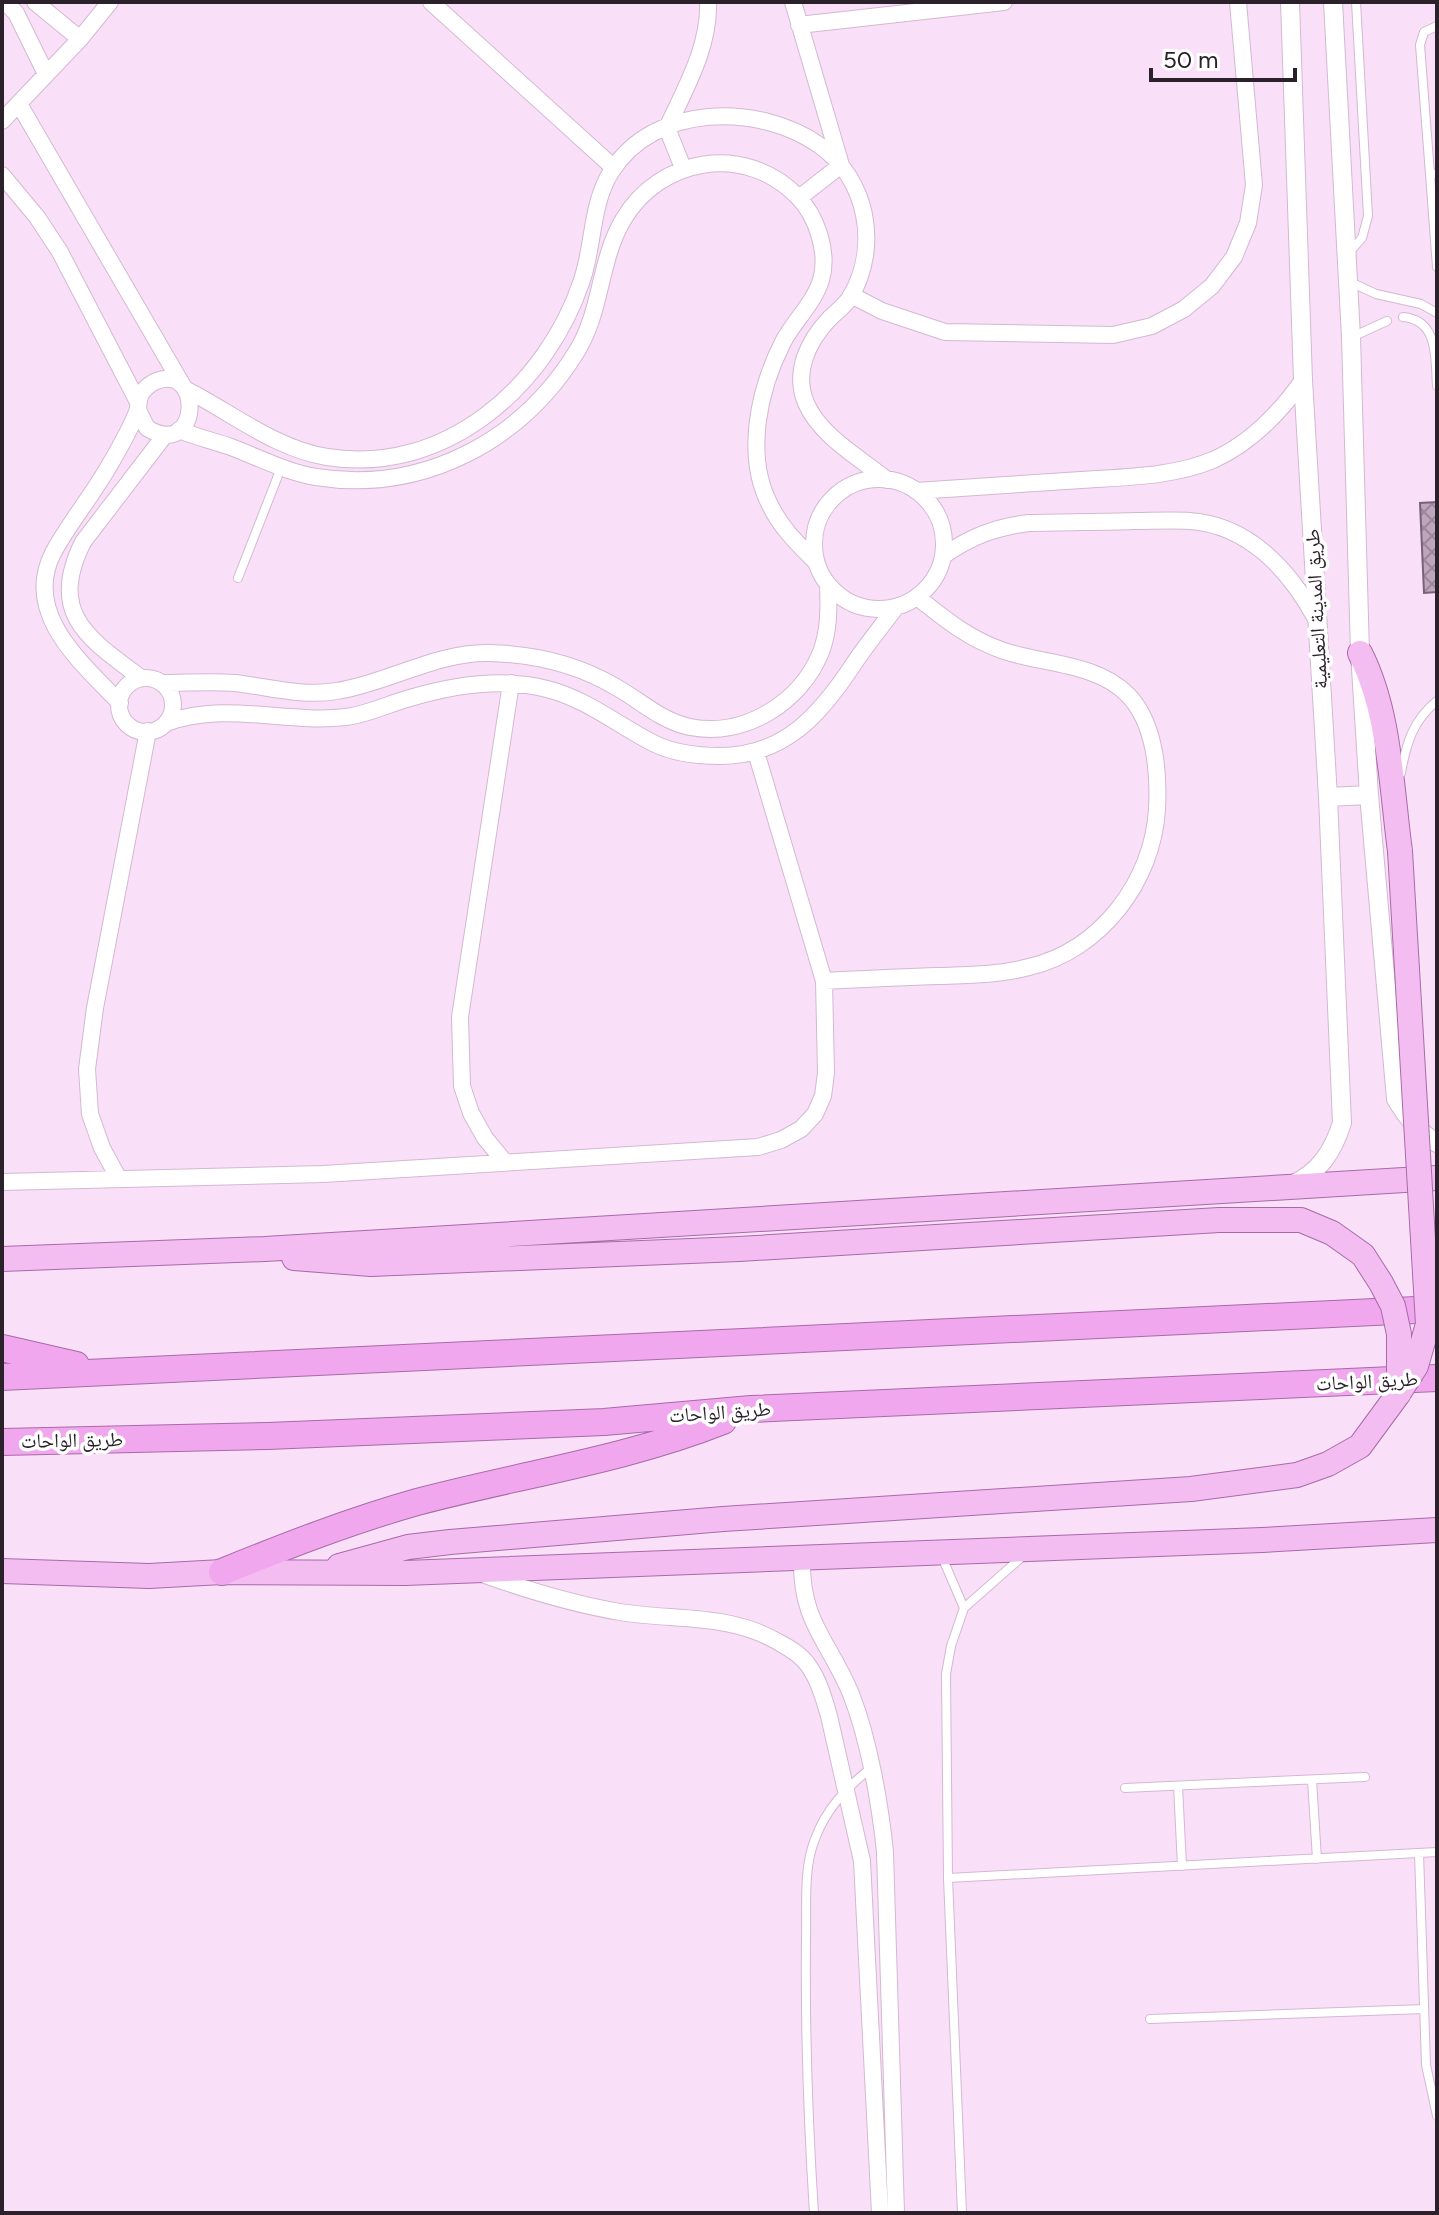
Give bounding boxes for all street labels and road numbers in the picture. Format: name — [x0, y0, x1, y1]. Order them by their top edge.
street label: طريق المدينة التعليمية — [1300, 528, 1332, 690]
street label: طريق الواحات — [1315, 1366, 1419, 1396]
street label: طريق الواحات — [668, 1396, 772, 1428]
street label: طريق الواحات — [21, 1427, 123, 1453]

